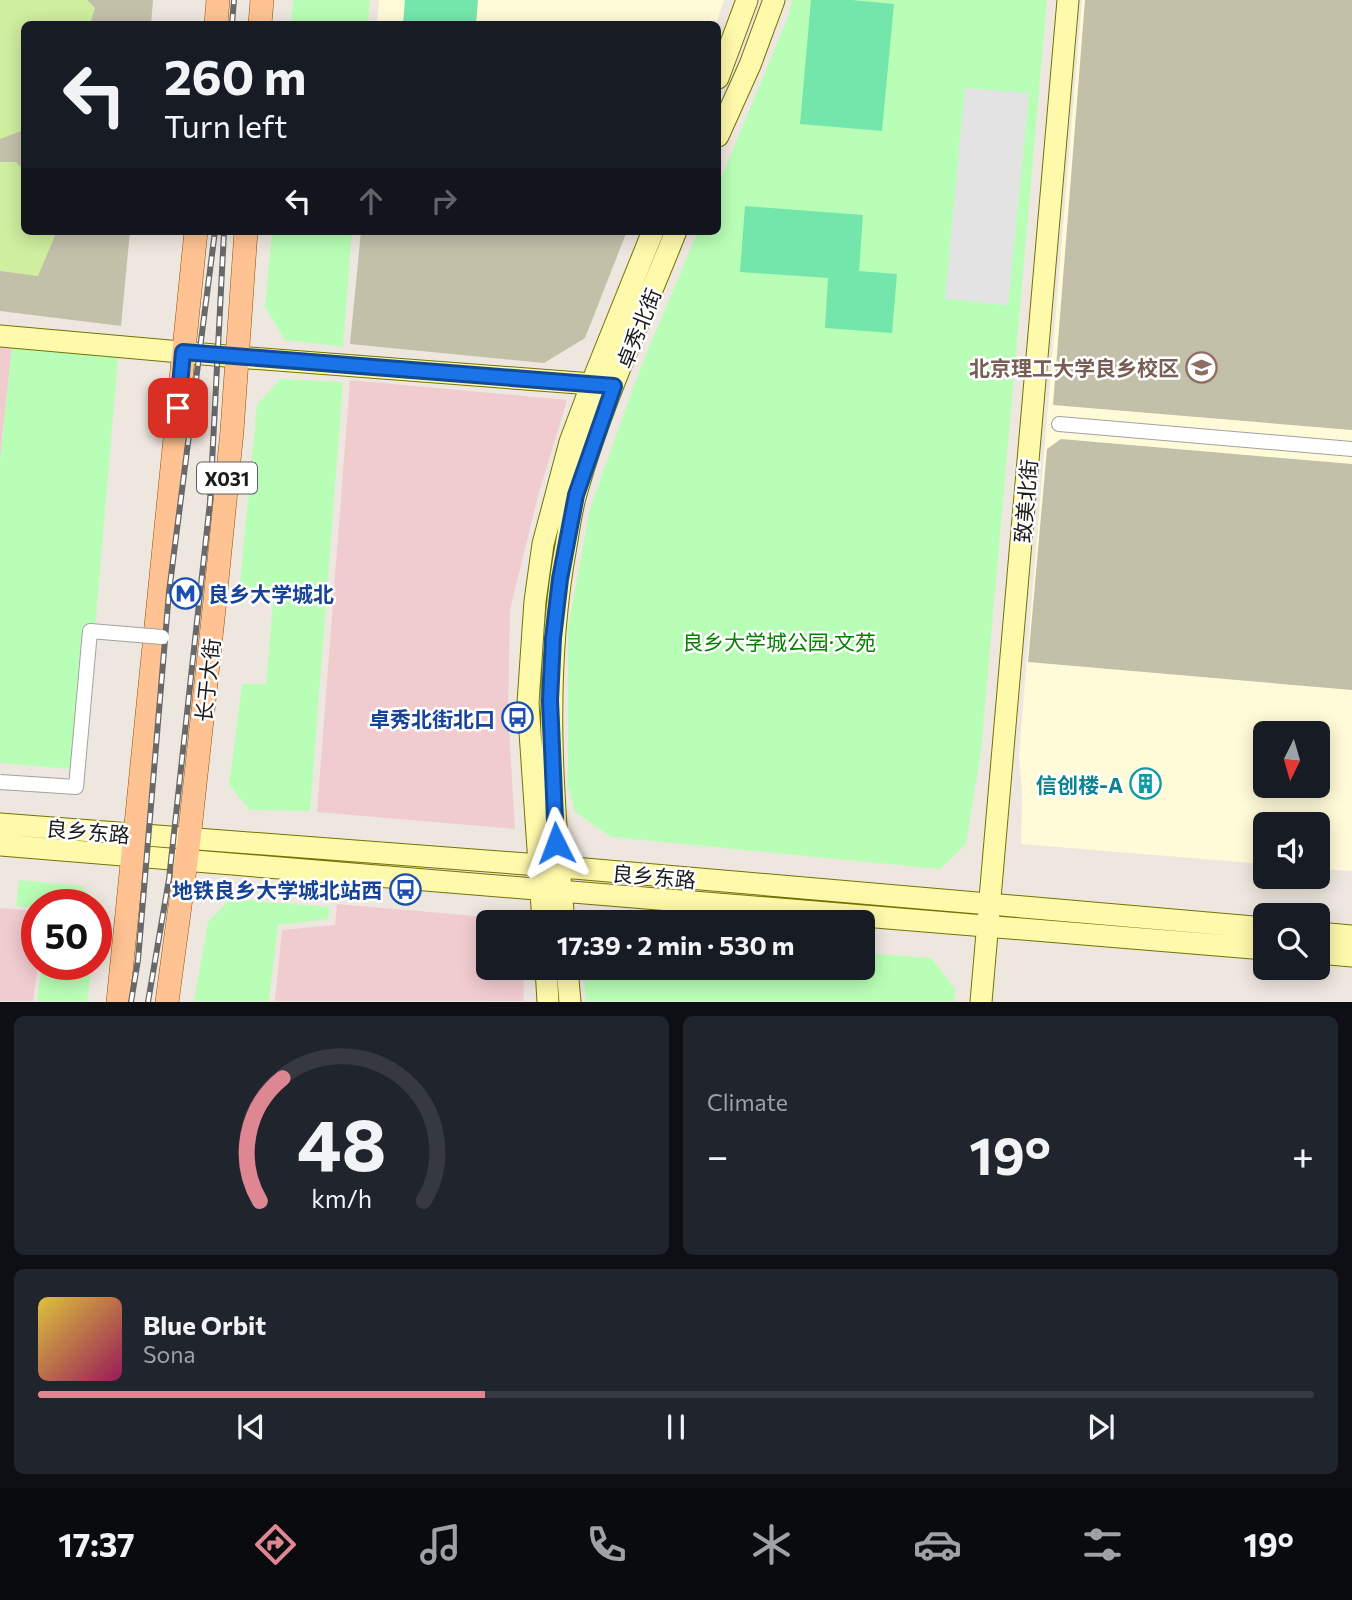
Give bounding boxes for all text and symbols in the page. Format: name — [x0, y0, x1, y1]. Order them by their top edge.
text: 260 m — [164, 45, 306, 105]
icon: left — [49, 49, 140, 140]
text: Turn left — [164, 105, 288, 145]
icon: left — [279, 182, 317, 220]
icon: ahead — [352, 182, 390, 220]
icon: right — [425, 182, 463, 220]
street label: 卓秀北街 — [611, 284, 665, 372]
school or university icon: 北京理工大学良乡校区 — [1185, 350, 1219, 384]
place label: 北京理工大学良乡校区 — [969, 355, 1179, 380]
pin — [148, 378, 208, 438]
icon: arrive — [159, 389, 197, 427]
street label: 致美北街 — [1009, 458, 1041, 544]
road number: X031 — [197, 463, 257, 494]
metro station icon: 良乡大学城北 — [168, 576, 202, 610]
place label: 良乡大学城北 — [208, 581, 334, 606]
park label: 良乡大学城公园·文苑 — [682, 629, 876, 654]
street label: 长于大街 — [190, 637, 224, 723]
bus stop icon: 卓秀北街北口 — [501, 701, 535, 735]
place label: 卓秀北街北口 — [369, 706, 495, 731]
north arrow — [1253, 721, 1330, 798]
map controls — [1253, 721, 1330, 980]
building icon: 信创楼-A — [1129, 767, 1163, 801]
place label: 信创楼-A — [1036, 772, 1123, 797]
position arrow — [519, 806, 593, 880]
button: sound — [1253, 812, 1330, 889]
street label: 良乡东路 — [45, 815, 131, 847]
street label: 良乡东路 — [611, 860, 697, 892]
bus stop icon: 地铁良乡大学城北站西 — [388, 872, 422, 906]
place label: 地铁良乡大学城北站西 — [172, 877, 382, 902]
speed limit sign: 50 — [21, 889, 112, 980]
button: search — [1253, 903, 1330, 980]
text: 17:39 · 2 min · 530 m — [557, 929, 794, 960]
text: Climate — [707, 1088, 788, 1116]
text: 48 — [297, 1098, 386, 1187]
text: 19° — [969, 1122, 1051, 1186]
text: − — [707, 1131, 729, 1178]
text: + — [1292, 1131, 1314, 1178]
text: km/h — [311, 1183, 372, 1213]
text: Blue Orbit — [143, 1309, 266, 1340]
text: Sona — [143, 1340, 195, 1368]
icon: previous — [232, 1408, 270, 1446]
icon: pause — [657, 1408, 695, 1446]
icon: next — [1082, 1408, 1120, 1446]
icon: directions — [251, 1520, 300, 1569]
icon: music — [416, 1520, 465, 1569]
icon: phone — [582, 1520, 631, 1569]
icon: climate — [747, 1520, 796, 1569]
icon: car — [913, 1520, 962, 1569]
icon: filters — [1078, 1520, 1127, 1569]
text: 17:37 — [58, 1524, 135, 1564]
text: 19° — [1244, 1524, 1294, 1564]

